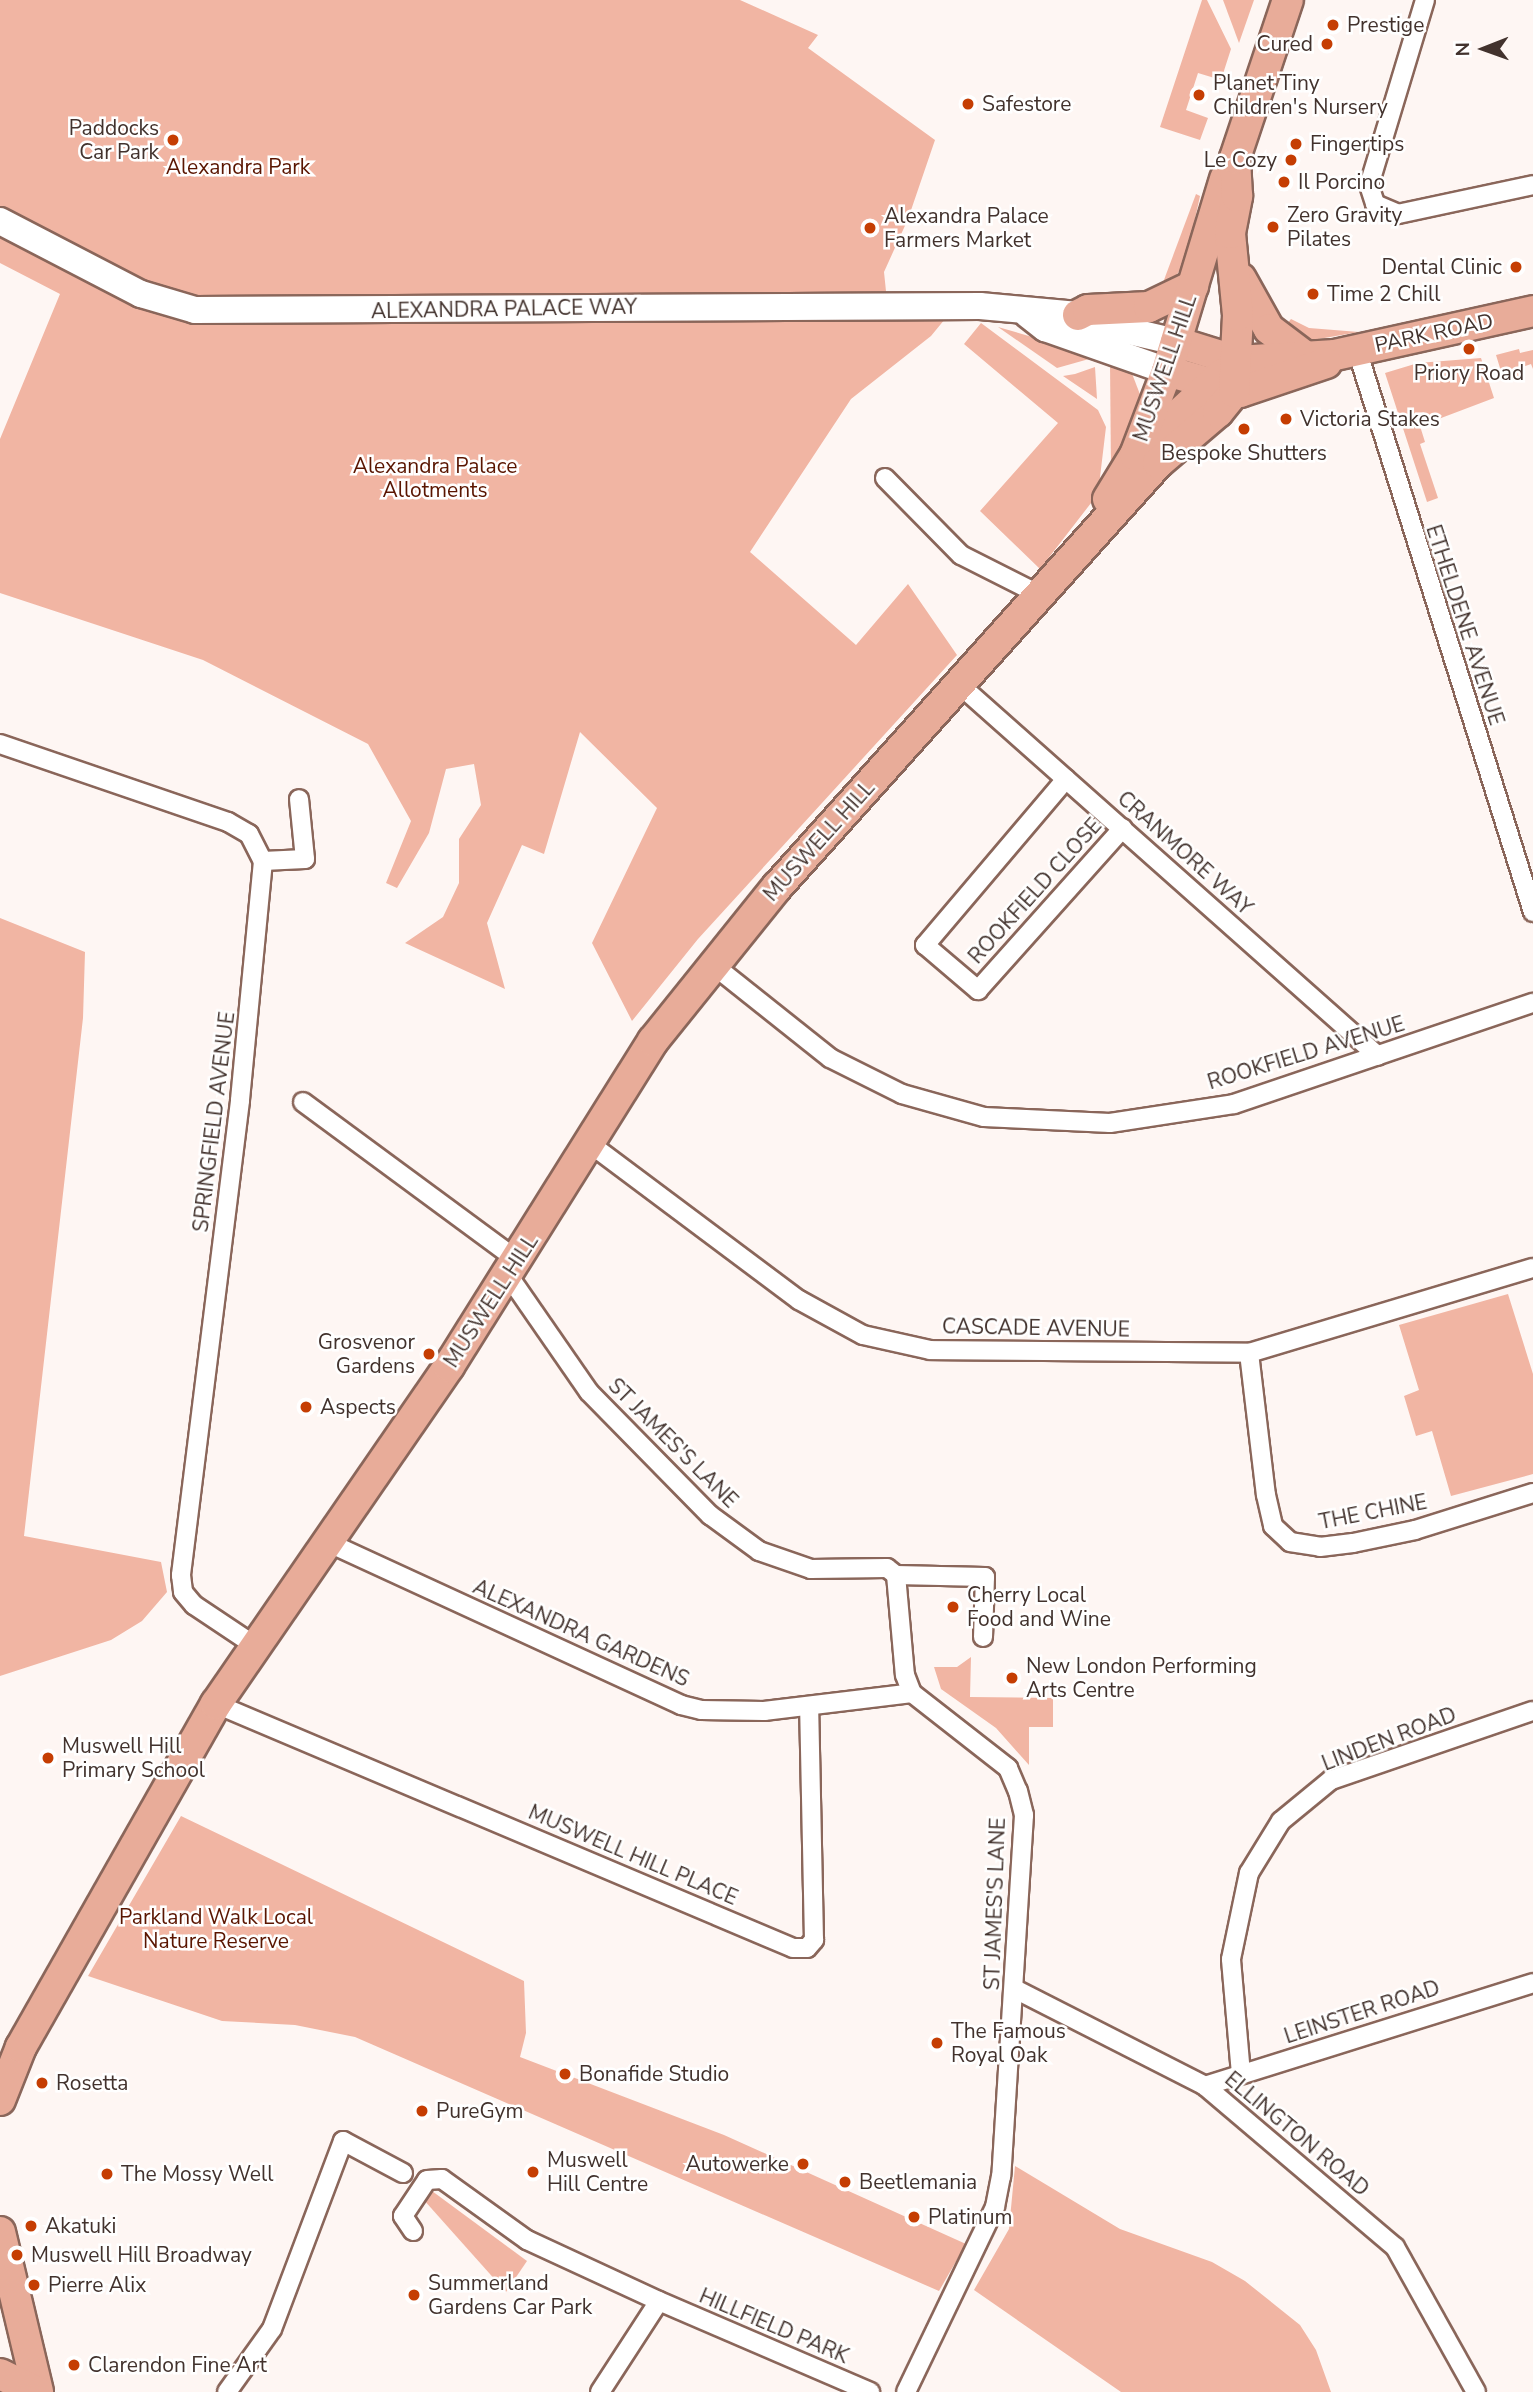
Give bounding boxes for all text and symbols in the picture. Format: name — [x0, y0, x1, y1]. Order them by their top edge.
place label: Prestige — [1347, 12, 1424, 38]
north arrow — [1449, 14, 1519, 84]
marker: Prestige — [1325, 17, 1341, 33]
place label: Cured — [1257, 31, 1313, 57]
marker: Cured — [1319, 36, 1335, 52]
text: N — [1450, 42, 1476, 57]
place label: Planet Tiny Children's Nursery — [1213, 70, 1388, 120]
marker: Planet Tiny Children's Nursery — [1191, 87, 1207, 103]
place label: Safestore — [982, 91, 1071, 117]
marker: Safestore — [960, 96, 976, 112]
place label: Paddocks Car Park — [69, 115, 159, 165]
place label: Fingertips — [1310, 131, 1404, 157]
marker: Paddocks Car Park — [165, 132, 181, 148]
marker: Fingertips — [1288, 136, 1304, 152]
place label: Le Cozy — [1204, 147, 1277, 173]
marker: Le Cozy — [1283, 152, 1299, 168]
park label: Alexandra Park — [166, 154, 310, 180]
place label: Il Porcino — [1298, 169, 1385, 195]
marker: Il Porcino — [1276, 174, 1292, 190]
place label: Zero Gravity Pilates — [1287, 202, 1402, 252]
place label: Alexandra Palace Farmers Market — [884, 203, 1049, 253]
marker: Zero Gravity Pilates — [1265, 219, 1281, 235]
marker: Alexandra Palace Farmers Market — [862, 220, 878, 236]
place label: Dental Clinic — [1381, 254, 1502, 280]
marker: Dental Clinic — [1508, 259, 1524, 275]
place label: Time 2 Chill — [1327, 281, 1440, 307]
marker: Time 2 Chill — [1305, 286, 1321, 302]
street label: MUSWELL HILL — [1128, 291, 1202, 445]
street label: ALEXANDRA PALACE WAY — [371, 294, 637, 324]
street label: PARK ROAD — [1373, 308, 1495, 358]
marker: Priory Road — [1461, 341, 1477, 357]
place label: Priory Road — [1414, 360, 1524, 386]
place label: Victoria Stakes — [1300, 406, 1440, 432]
marker: Victoria Stakes — [1278, 411, 1294, 427]
marker: Bespoke Shutters — [1236, 421, 1252, 437]
place label: Bespoke Shutters — [1161, 440, 1327, 466]
park label: Alexandra Palace Allotments — [353, 453, 517, 503]
street label: ETHELDENE AVENUE — [1421, 522, 1509, 728]
street label: MUSWELL HILL — [758, 775, 880, 907]
street label: CRANMORE WAY — [1112, 786, 1258, 920]
street label: ROOKFIELD CLOSE — [963, 813, 1107, 969]
street label: SPRINGFIELD AVENUE — [188, 1010, 240, 1234]
street label: ROOKFIELD AVENUE — [1204, 1011, 1408, 1095]
street label: MUSWELL HILL — [439, 1230, 543, 1372]
street label: CASCADE AVENUE — [942, 1314, 1130, 1342]
place label: Grosvenor Gardens — [318, 1329, 415, 1379]
marker: Grosvenor Gardens — [421, 1346, 437, 1362]
street label: ST JAMES'S LANE — [603, 1373, 743, 1513]
place label: Aspects — [320, 1394, 396, 1420]
marker: Aspects — [298, 1399, 314, 1415]
street label: THE CHINE — [1317, 1489, 1429, 1535]
street label: ALEXANDRA GARDENS — [469, 1574, 693, 1692]
place label: Cherry Local Food and Wine — [967, 1582, 1111, 1632]
marker: Cherry Local Food and Wine — [945, 1599, 961, 1615]
place label: New London Performing Arts Centre — [1026, 1653, 1257, 1703]
marker: New London Performing Arts Centre — [1004, 1670, 1020, 1686]
street label: LINDEN ROAD — [1318, 1702, 1460, 1776]
place label: Muswell Hill Primary School — [62, 1733, 205, 1783]
marker: Muswell Hill Primary School — [40, 1750, 56, 1766]
street label: MUSWELL HILL PLACE — [525, 1799, 741, 1911]
street label: ST JAMES'S LANE — [979, 1817, 1011, 1991]
park label: Parkland Walk Local Nature Reserve — [119, 1904, 313, 1954]
street label: LEINSTER ROAD — [1281, 1975, 1443, 2049]
place label: The Famous Royal Oak — [951, 2018, 1066, 2068]
marker: The Famous Royal Oak — [929, 2035, 945, 2051]
place label: Bonafide Studio — [579, 2061, 729, 2087]
marker: Bonafide Studio — [557, 2066, 573, 2082]
street label: ELLINGTON ROAD — [1220, 2066, 1374, 2202]
place label: Rosetta — [56, 2070, 128, 2096]
marker: Rosetta — [34, 2075, 50, 2091]
place label: PureGym — [436, 2098, 524, 2124]
marker: PureGym — [414, 2103, 430, 2119]
place label: Muswell Hill Centre — [547, 2147, 648, 2197]
place label: Autowerke — [686, 2151, 789, 2177]
marker: Autowerke — [795, 2156, 811, 2172]
place label: The Mossy Well — [121, 2161, 273, 2187]
marker: Muswell Hill Centre — [525, 2164, 541, 2180]
marker: The Mossy Well — [99, 2166, 115, 2182]
place label: Beetlemania — [859, 2169, 977, 2195]
marker: Beetlemania — [837, 2174, 853, 2190]
place label: Platinum — [928, 2204, 1013, 2230]
marker: Platinum — [906, 2209, 922, 2225]
place label: Akatuki — [45, 2213, 116, 2239]
marker: Akatuki — [23, 2218, 39, 2234]
place label: Muswell Hill Broadway — [31, 2242, 252, 2268]
marker: Muswell Hill Broadway — [9, 2247, 25, 2263]
place label: Summerland Gardens Car Park — [428, 2270, 592, 2320]
place label: Pierre Alix — [48, 2272, 146, 2298]
marker: Pierre Alix — [26, 2277, 42, 2293]
street label: HILLFIELD PARK — [695, 2283, 853, 2369]
marker: Summerland Gardens Car Park — [406, 2287, 422, 2303]
place label: Clarendon Fine Art — [88, 2352, 267, 2378]
marker: Clarendon Fine Art — [66, 2357, 82, 2373]

